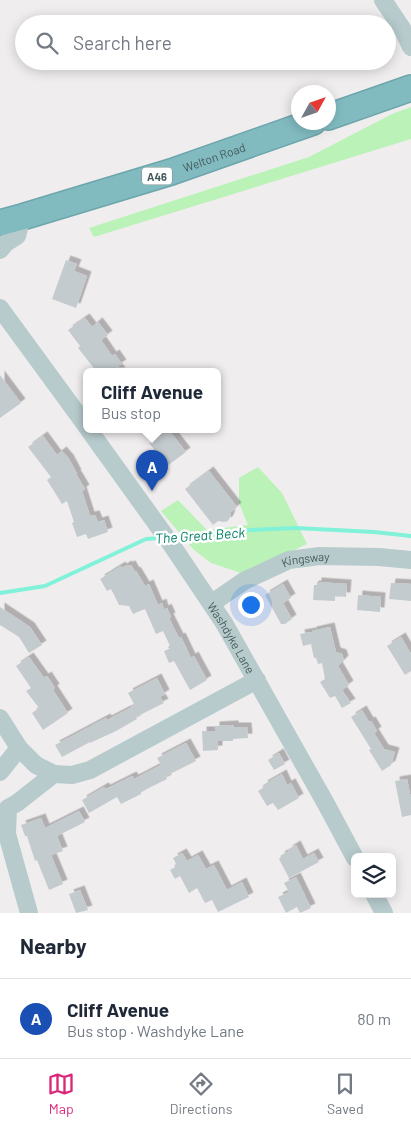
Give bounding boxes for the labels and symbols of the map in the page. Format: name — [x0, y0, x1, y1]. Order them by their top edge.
north arrow — [291, 85, 336, 130]
street label: Welton Road — [181, 139, 247, 174]
road number: A46 — [142, 168, 172, 185]
pin: A — [136, 450, 168, 491]
water label: The Great Beck — [155, 523, 246, 547]
street label: Kingsway — [279, 549, 330, 570]
your location — [238, 592, 264, 618]
street label: Washdyke Lane — [205, 599, 258, 676]

